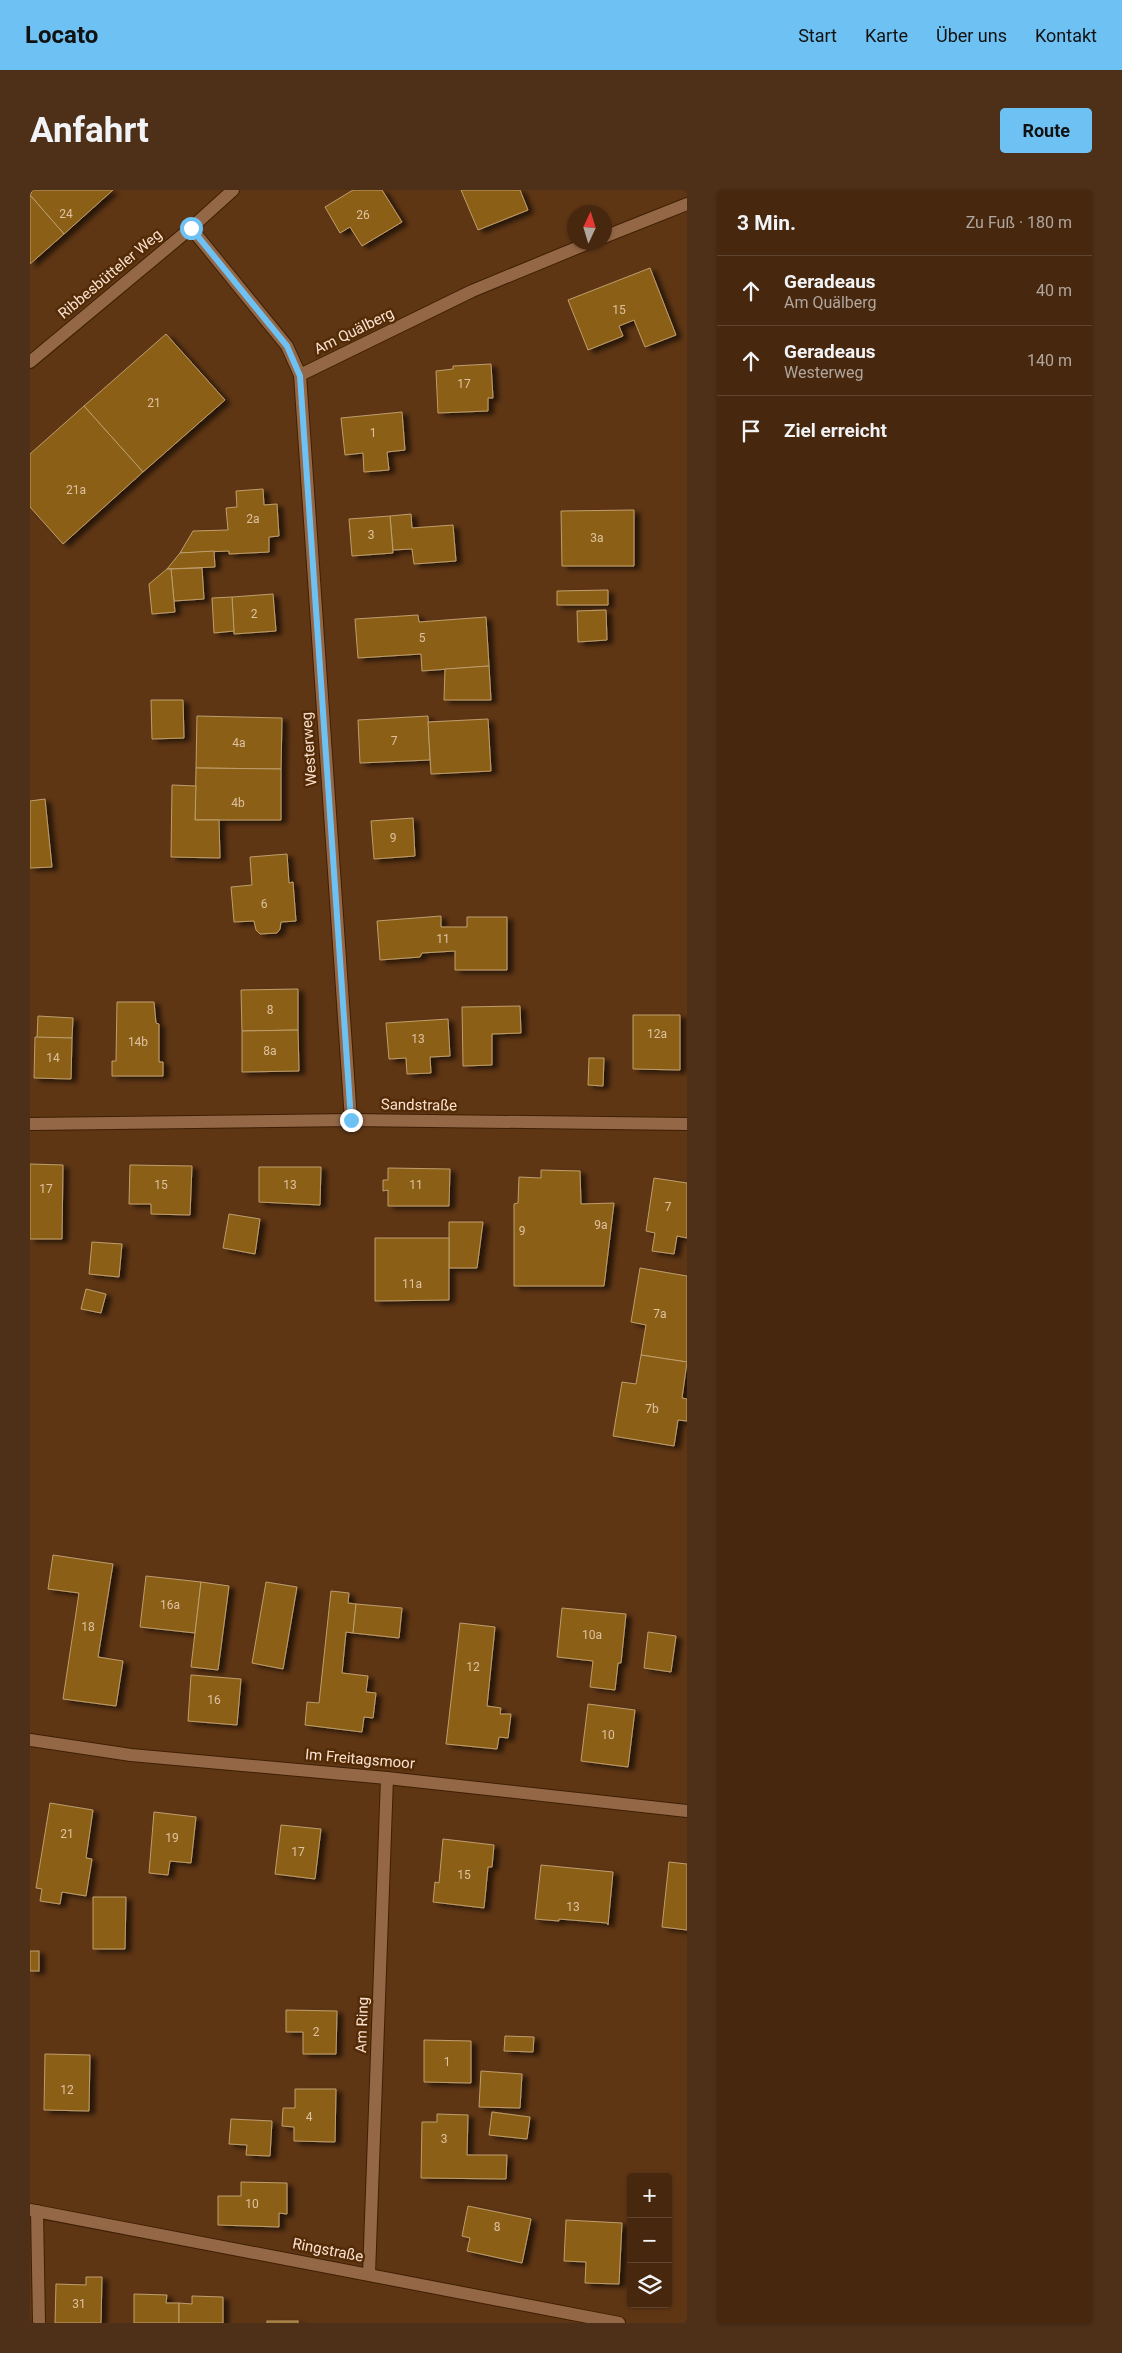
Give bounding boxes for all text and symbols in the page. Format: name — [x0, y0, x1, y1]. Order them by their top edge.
text: Locato — [25, 21, 98, 49]
text: Start — [798, 25, 837, 46]
text: Karte — [865, 25, 908, 46]
text: Über uns — [936, 25, 1007, 46]
text: Kontakt — [1035, 25, 1097, 46]
button: Route — [1000, 108, 1092, 153]
text: Anfahrt — [30, 110, 149, 151]
north arrow — [567, 205, 612, 250]
house number: 24 — [59, 207, 73, 221]
house number: 26 — [356, 208, 370, 222]
text: 3 Min. — [737, 211, 796, 235]
text: Zu Fuß · 180 m — [966, 213, 1072, 232]
route start — [180, 217, 203, 240]
street label: Ribbesbütteler Weg — [55, 225, 165, 323]
text: Geradeaus — [784, 270, 876, 293]
icon: ahead — [737, 277, 765, 305]
text: 40 m — [1036, 281, 1072, 300]
text: Am Quälberg — [784, 293, 877, 312]
house number: 15 — [612, 303, 626, 317]
street label: Am Quälberg — [311, 304, 397, 358]
text: Geradeaus — [784, 340, 876, 363]
icon: ahead — [737, 347, 765, 375]
text: 140 m — [1027, 351, 1072, 370]
text: Westerweg — [784, 363, 863, 382]
house number: 17 — [457, 377, 471, 391]
house number: 21 — [147, 396, 161, 410]
icon: arrive — [737, 417, 765, 445]
text: Ziel erreicht — [784, 419, 887, 442]
house number: 1 — [370, 426, 376, 440]
house number: 21a — [66, 483, 86, 497]
house number: 2a — [246, 512, 260, 526]
house number: 3 — [368, 528, 374, 542]
house number: 3a — [590, 531, 604, 545]
house number: 2 — [251, 607, 258, 621]
house number: 5 — [419, 631, 426, 645]
street label: Westerweg — [297, 711, 321, 787]
house number: 7 — [391, 734, 398, 748]
house number: 4a — [232, 736, 246, 750]
house number: 4b — [231, 796, 245, 810]
house number: 9 — [390, 831, 396, 845]
house number: 6 — [261, 897, 268, 911]
house number: 11 — [436, 932, 450, 946]
house number: 8 — [267, 1003, 274, 1017]
house number: 12a — [647, 1027, 667, 1041]
house number: 13 — [411, 1032, 425, 1046]
house number: 14b — [128, 1035, 148, 1049]
house number: 8a — [263, 1044, 277, 1058]
house number: 14 — [46, 1051, 60, 1065]
street label: Sandstraße — [381, 1095, 457, 1115]
route end — [340, 1109, 363, 1132]
house number: 15 — [154, 1178, 168, 1192]
house number: 13 — [283, 1178, 297, 1192]
house number: 11 — [409, 1178, 423, 1192]
house number: 17 — [39, 1182, 53, 1196]
house number: 7 — [665, 1200, 672, 1214]
house number: 9a — [594, 1218, 608, 1232]
house number: 9 — [519, 1224, 525, 1238]
house number: 11a — [402, 1277, 422, 1291]
house number: 7a — [653, 1307, 667, 1321]
house number: 7b — [645, 1402, 659, 1416]
house number: 16a — [160, 1598, 180, 1612]
house number: 18 — [81, 1620, 95, 1634]
house number: 10a — [582, 1628, 602, 1642]
house number: 12 — [466, 1660, 480, 1674]
house number: 16 — [207, 1693, 221, 1707]
house number: 10 — [601, 1728, 615, 1742]
street label: Im Freitagsmoor — [304, 1745, 416, 1773]
house number: 21 — [60, 1827, 74, 1841]
house number: 19 — [165, 1831, 179, 1845]
house number: 17 — [291, 1845, 305, 1859]
house number: 15 — [457, 1868, 471, 1882]
house number: 13 — [566, 1900, 580, 1914]
street label: Am Ring — [352, 1997, 372, 2053]
house number: 2 — [313, 2025, 320, 2039]
house number: 1 — [444, 2055, 450, 2069]
house number: 12 — [60, 2083, 74, 2097]
house number: 4 — [306, 2110, 313, 2124]
house number: 3 — [441, 2132, 447, 2146]
map controls — [627, 2173, 672, 2308]
button: + — [627, 2173, 672, 2218]
house number: 10 — [245, 2197, 259, 2211]
button: − — [627, 2218, 672, 2263]
house number: 8 — [494, 2220, 501, 2234]
street label: Ringstraße — [291, 2234, 365, 2266]
button: layers — [627, 2263, 672, 2308]
house number: 31 — [72, 2297, 86, 2311]

